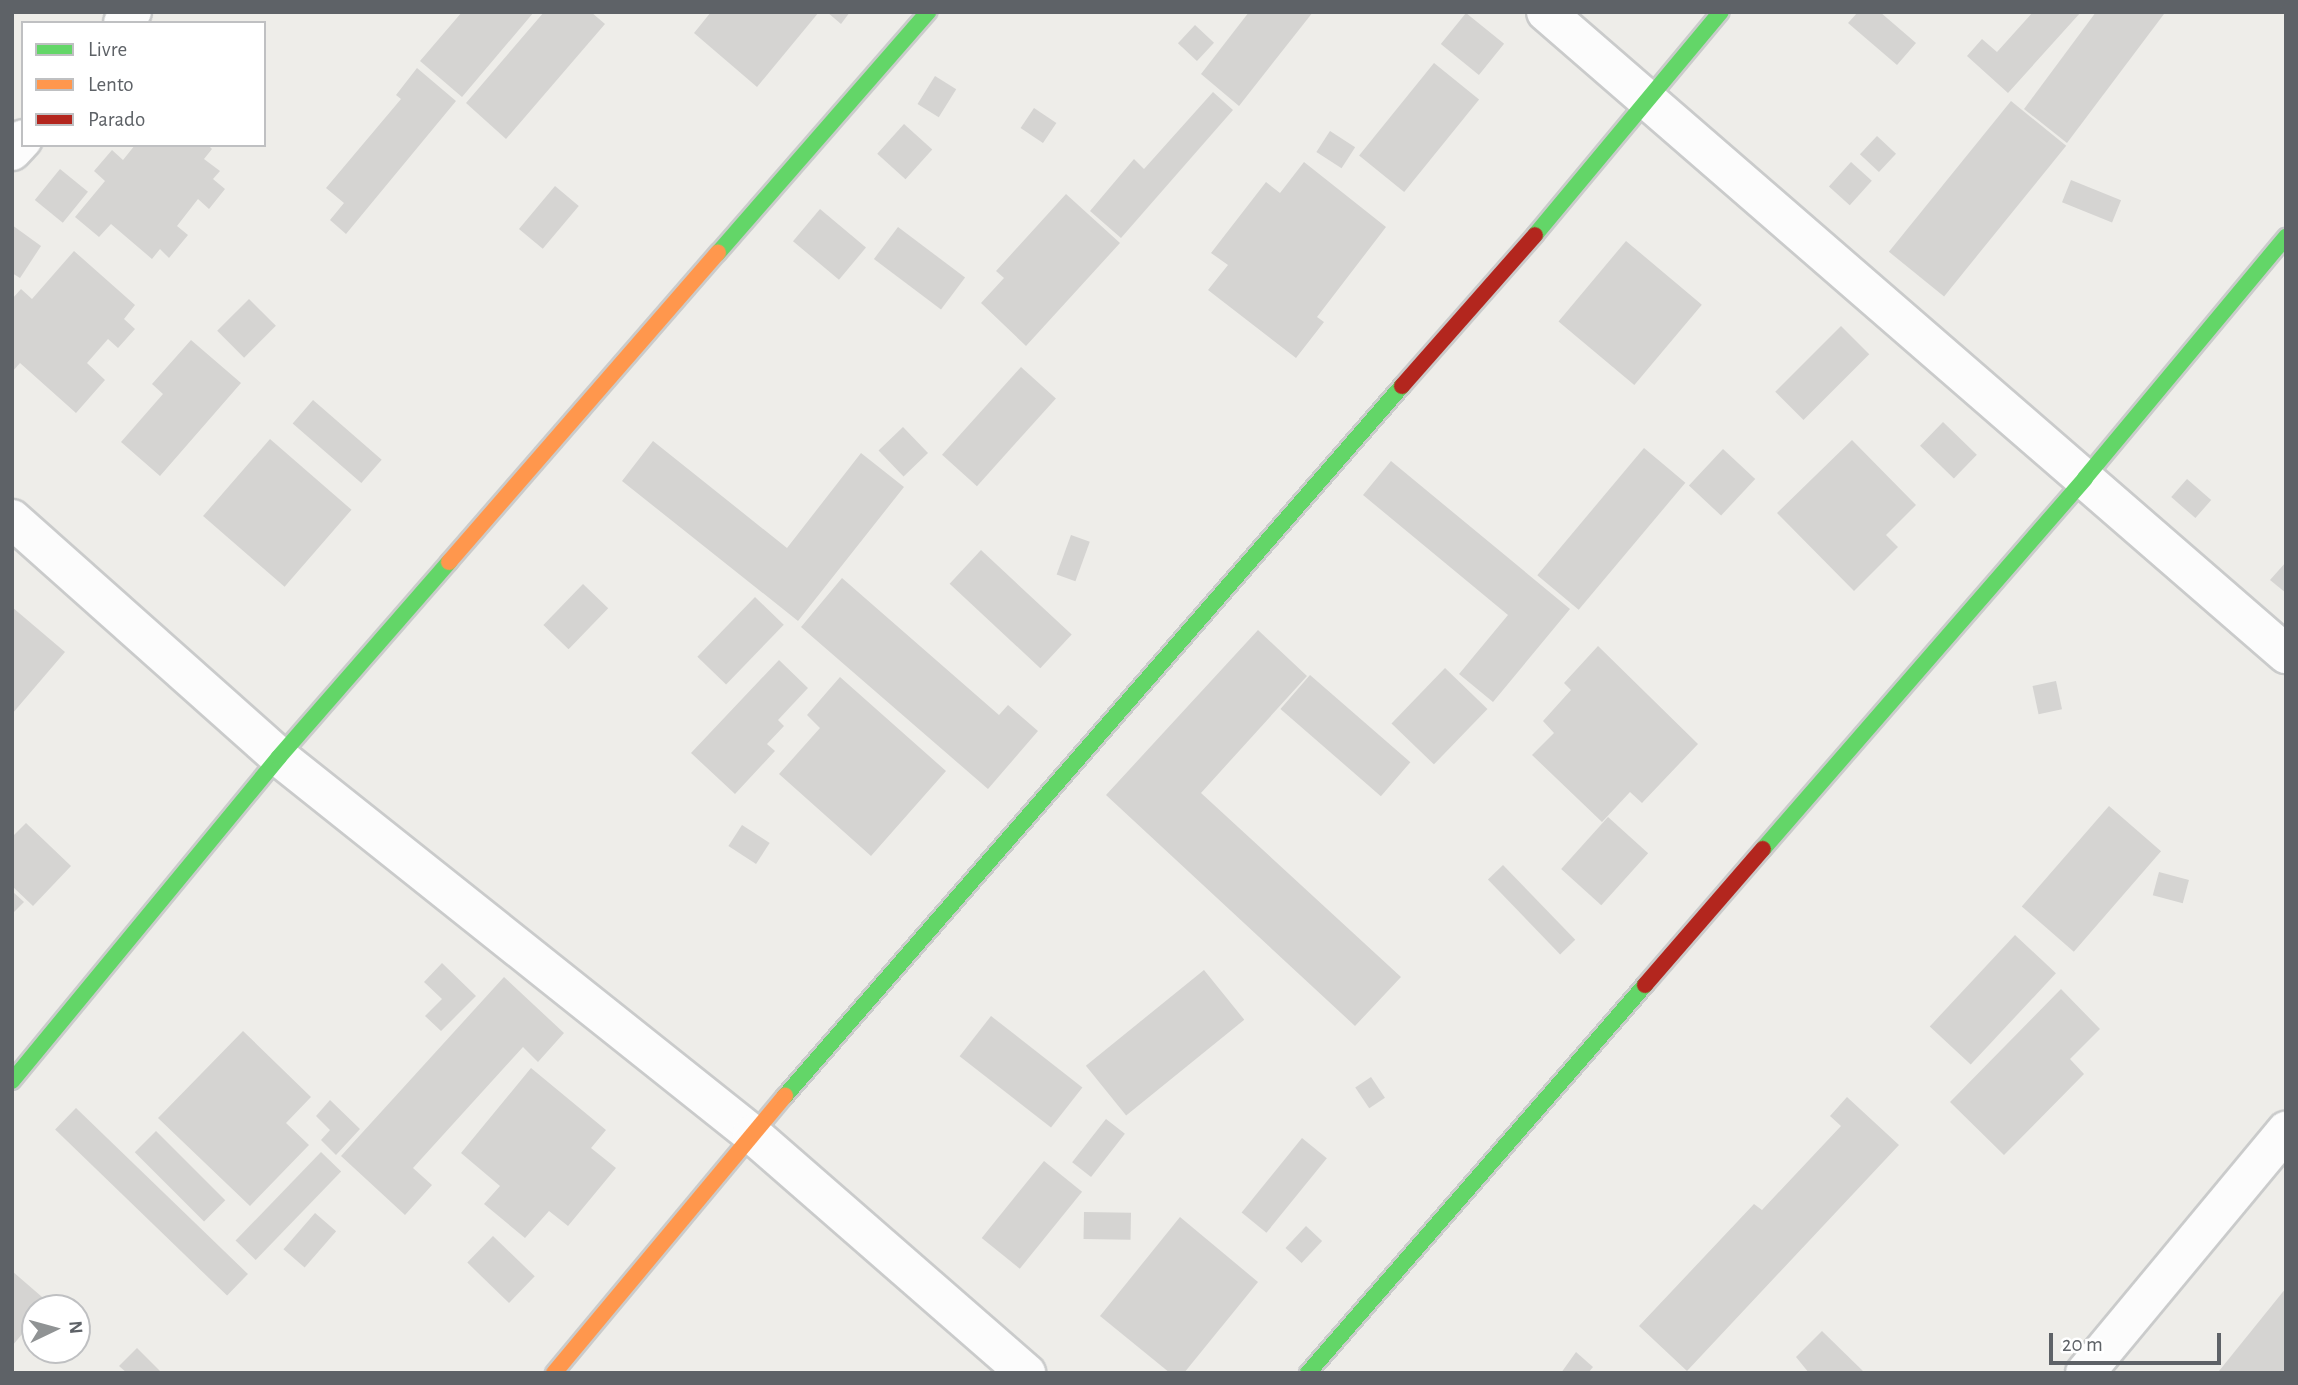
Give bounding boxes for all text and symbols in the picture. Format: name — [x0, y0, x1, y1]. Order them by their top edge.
legend — [21, 21, 266, 147]
text: Livre — [88, 39, 127, 60]
text: Lento — [88, 74, 134, 95]
text: Parado — [88, 109, 145, 130]
north arrow — [21, 1294, 91, 1364]
scale bar — [2053, 1318, 2224, 1362]
text: N — [65, 1320, 85, 1335]
text: 20 m — [2062, 1334, 2103, 1355]

